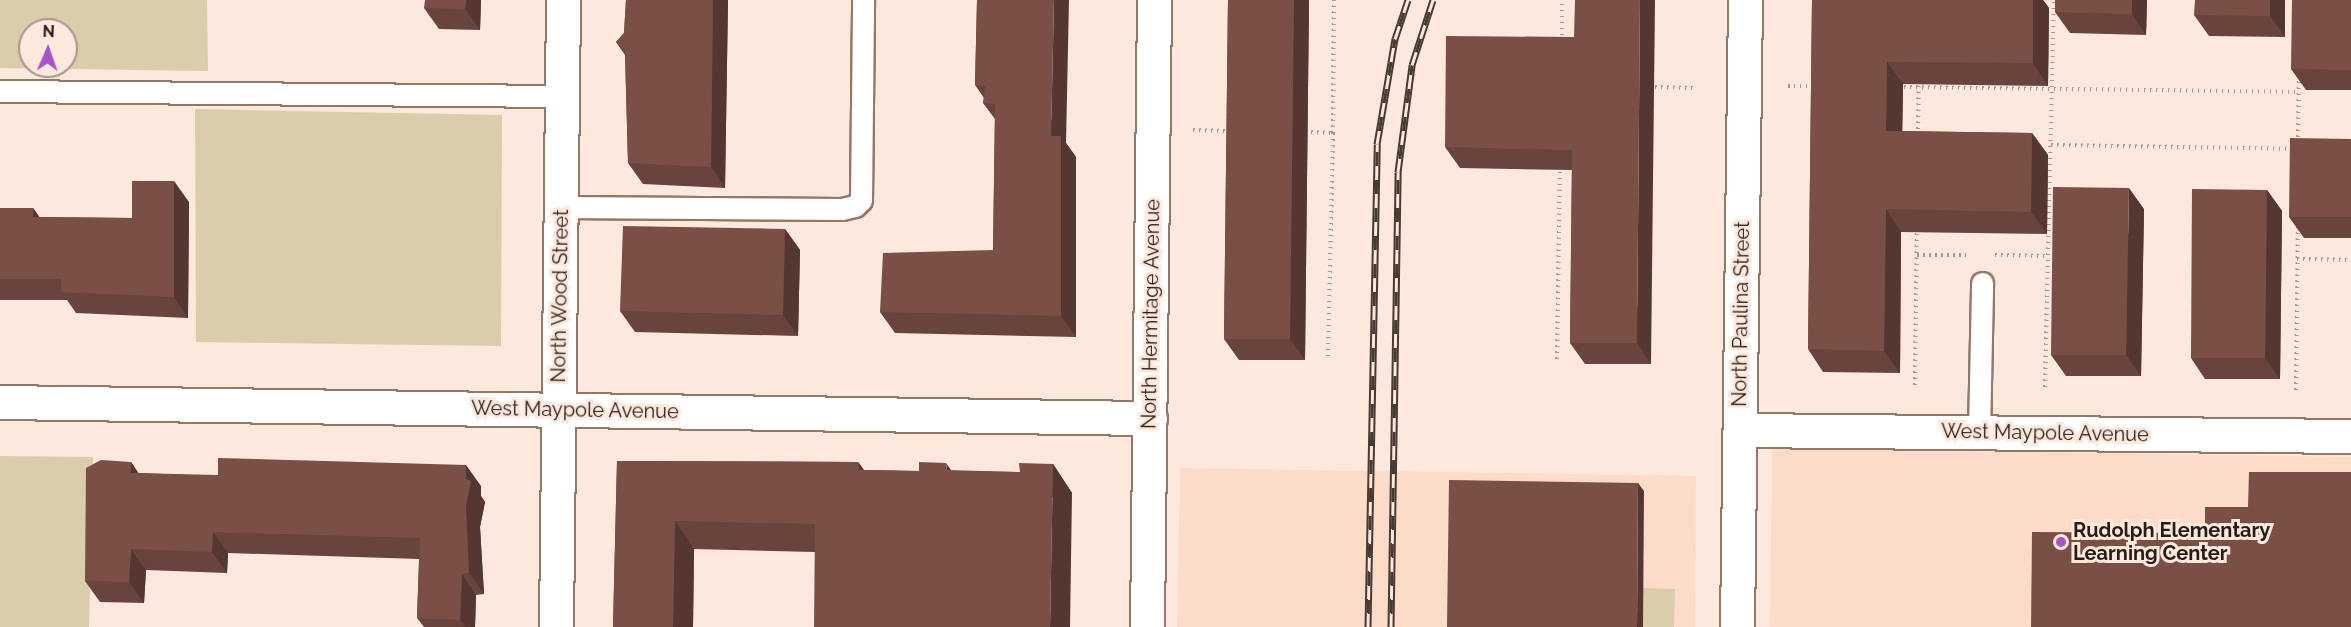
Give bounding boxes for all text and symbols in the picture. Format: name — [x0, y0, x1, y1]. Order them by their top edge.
north arrow — [18, 18, 78, 78]
text: N — [42, 22, 55, 41]
street label: North Hermitage Avenue — [1137, 198, 1165, 430]
street label: North Wood Street — [546, 209, 574, 383]
street label: North Paulina Street — [1727, 221, 1755, 407]
street label: West Maypole Avenue — [471, 396, 679, 424]
street label: West Maypole Avenue — [1941, 419, 2149, 447]
place label: Rudolph Elementary Learning Center — [2073, 518, 2270, 565]
marker: Rudolph Elementary Learning Center — [2054, 535, 2068, 549]

